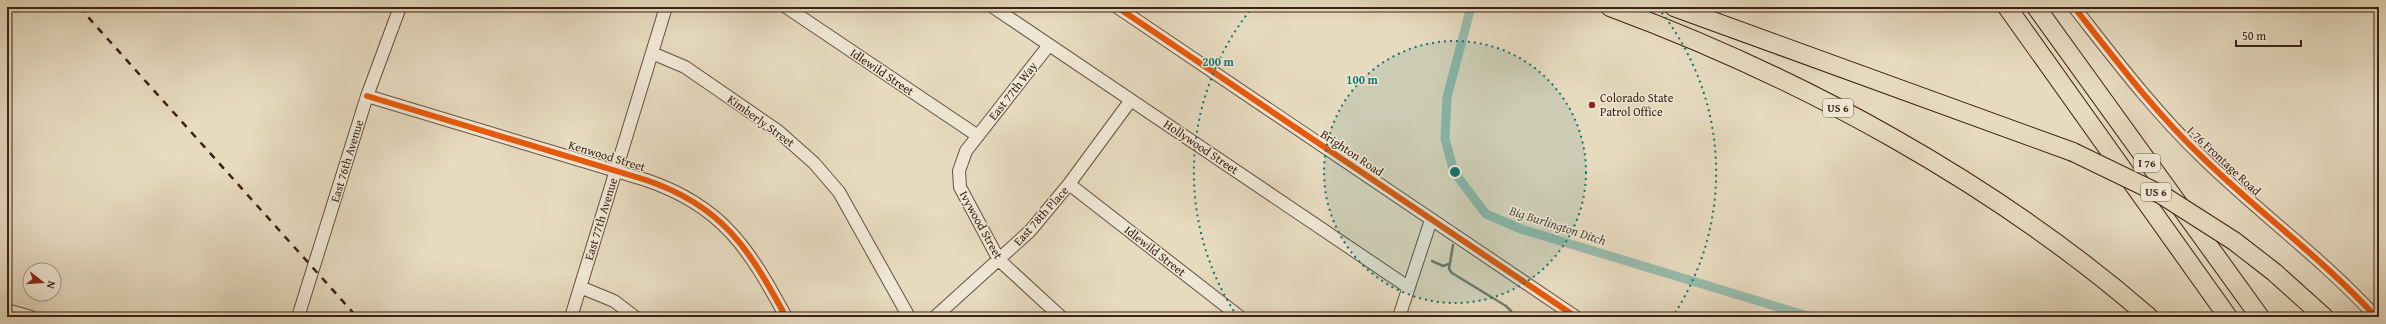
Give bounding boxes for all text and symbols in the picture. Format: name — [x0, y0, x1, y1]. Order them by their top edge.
scale bar — [2236, 22, 2301, 48]
text: 50 m — [2242, 27, 2266, 44]
street label: Idlewild Street — [847, 44, 918, 100]
text: 200 m — [1202, 53, 1235, 70]
street label: East 77th Way — [984, 58, 1041, 123]
text: 100 m — [1346, 71, 1379, 88]
place label: Colorado State Patrol Office — [1600, 89, 1674, 120]
street label: Kimberly Street — [724, 90, 799, 151]
road number: US 6 — [1823, 99, 1853, 117]
marker: Colorado State Patrol Office — [1587, 100, 1597, 110]
street label: Hollywood Street — [1161, 115, 1243, 178]
street label: East 76th Avenue — [326, 117, 367, 204]
street label: I-76 Frontage Road — [2184, 122, 2265, 200]
street label: Brighton Road — [1317, 125, 1388, 180]
street label: Kenwood Street — [567, 136, 648, 175]
road number: I 76 — [2134, 154, 2160, 172]
centre of rings — [1448, 165, 1462, 179]
street label: East 77th Avenue — [580, 175, 621, 262]
street label: East 78th Place — [1009, 182, 1072, 249]
road number: US 6 — [2141, 183, 2171, 201]
street label: Ivywood Street — [956, 188, 1008, 263]
water label: Big Burlington Ditch — [1506, 201, 1609, 250]
street label: Idlewild Street — [1121, 221, 1190, 280]
north arrow — [22, 262, 62, 302]
text: N — [43, 279, 60, 291]

